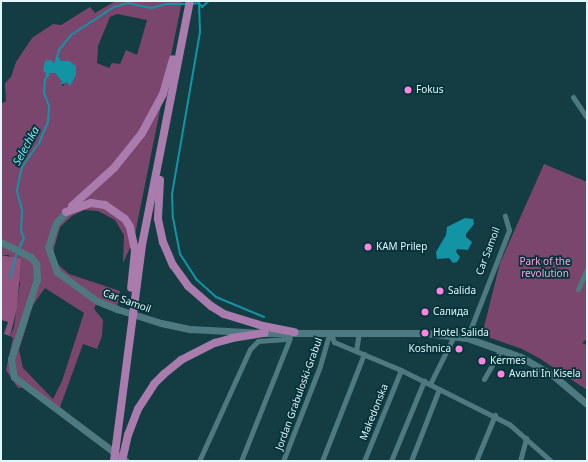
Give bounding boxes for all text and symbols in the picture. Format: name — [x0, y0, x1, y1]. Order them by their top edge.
place label: Fokus — [416, 84, 444, 96]
marker: Fokus — [403, 85, 413, 95]
water label: Selechka — [10, 124, 42, 168]
street label: Car Samoil — [473, 225, 503, 277]
place label: KAM Prilep — [376, 241, 427, 253]
marker: KAM Prilep — [363, 242, 373, 252]
park label: Park of the revolution — [519, 255, 571, 278]
place label: Salida — [448, 285, 476, 297]
marker: Salida — [435, 286, 445, 296]
street label: Car Samoil — [101, 287, 153, 315]
place label: Салида — [433, 306, 469, 318]
marker: Салида — [420, 307, 430, 317]
place label: Hotel Salida — [433, 327, 489, 339]
marker: Hotel Salida — [420, 328, 430, 338]
street label: Jordan Grabuloski-Grabul — [273, 336, 325, 452]
place label: Koshnica — [409, 343, 451, 355]
marker: Koshnica — [454, 344, 464, 354]
place label: Kermes — [490, 355, 526, 367]
marker: Kermes — [477, 356, 487, 366]
place label: Avanti In Kisela — [509, 368, 581, 380]
marker: Avanti In Kisela — [496, 369, 506, 379]
street label: Makedonska — [357, 382, 391, 442]

